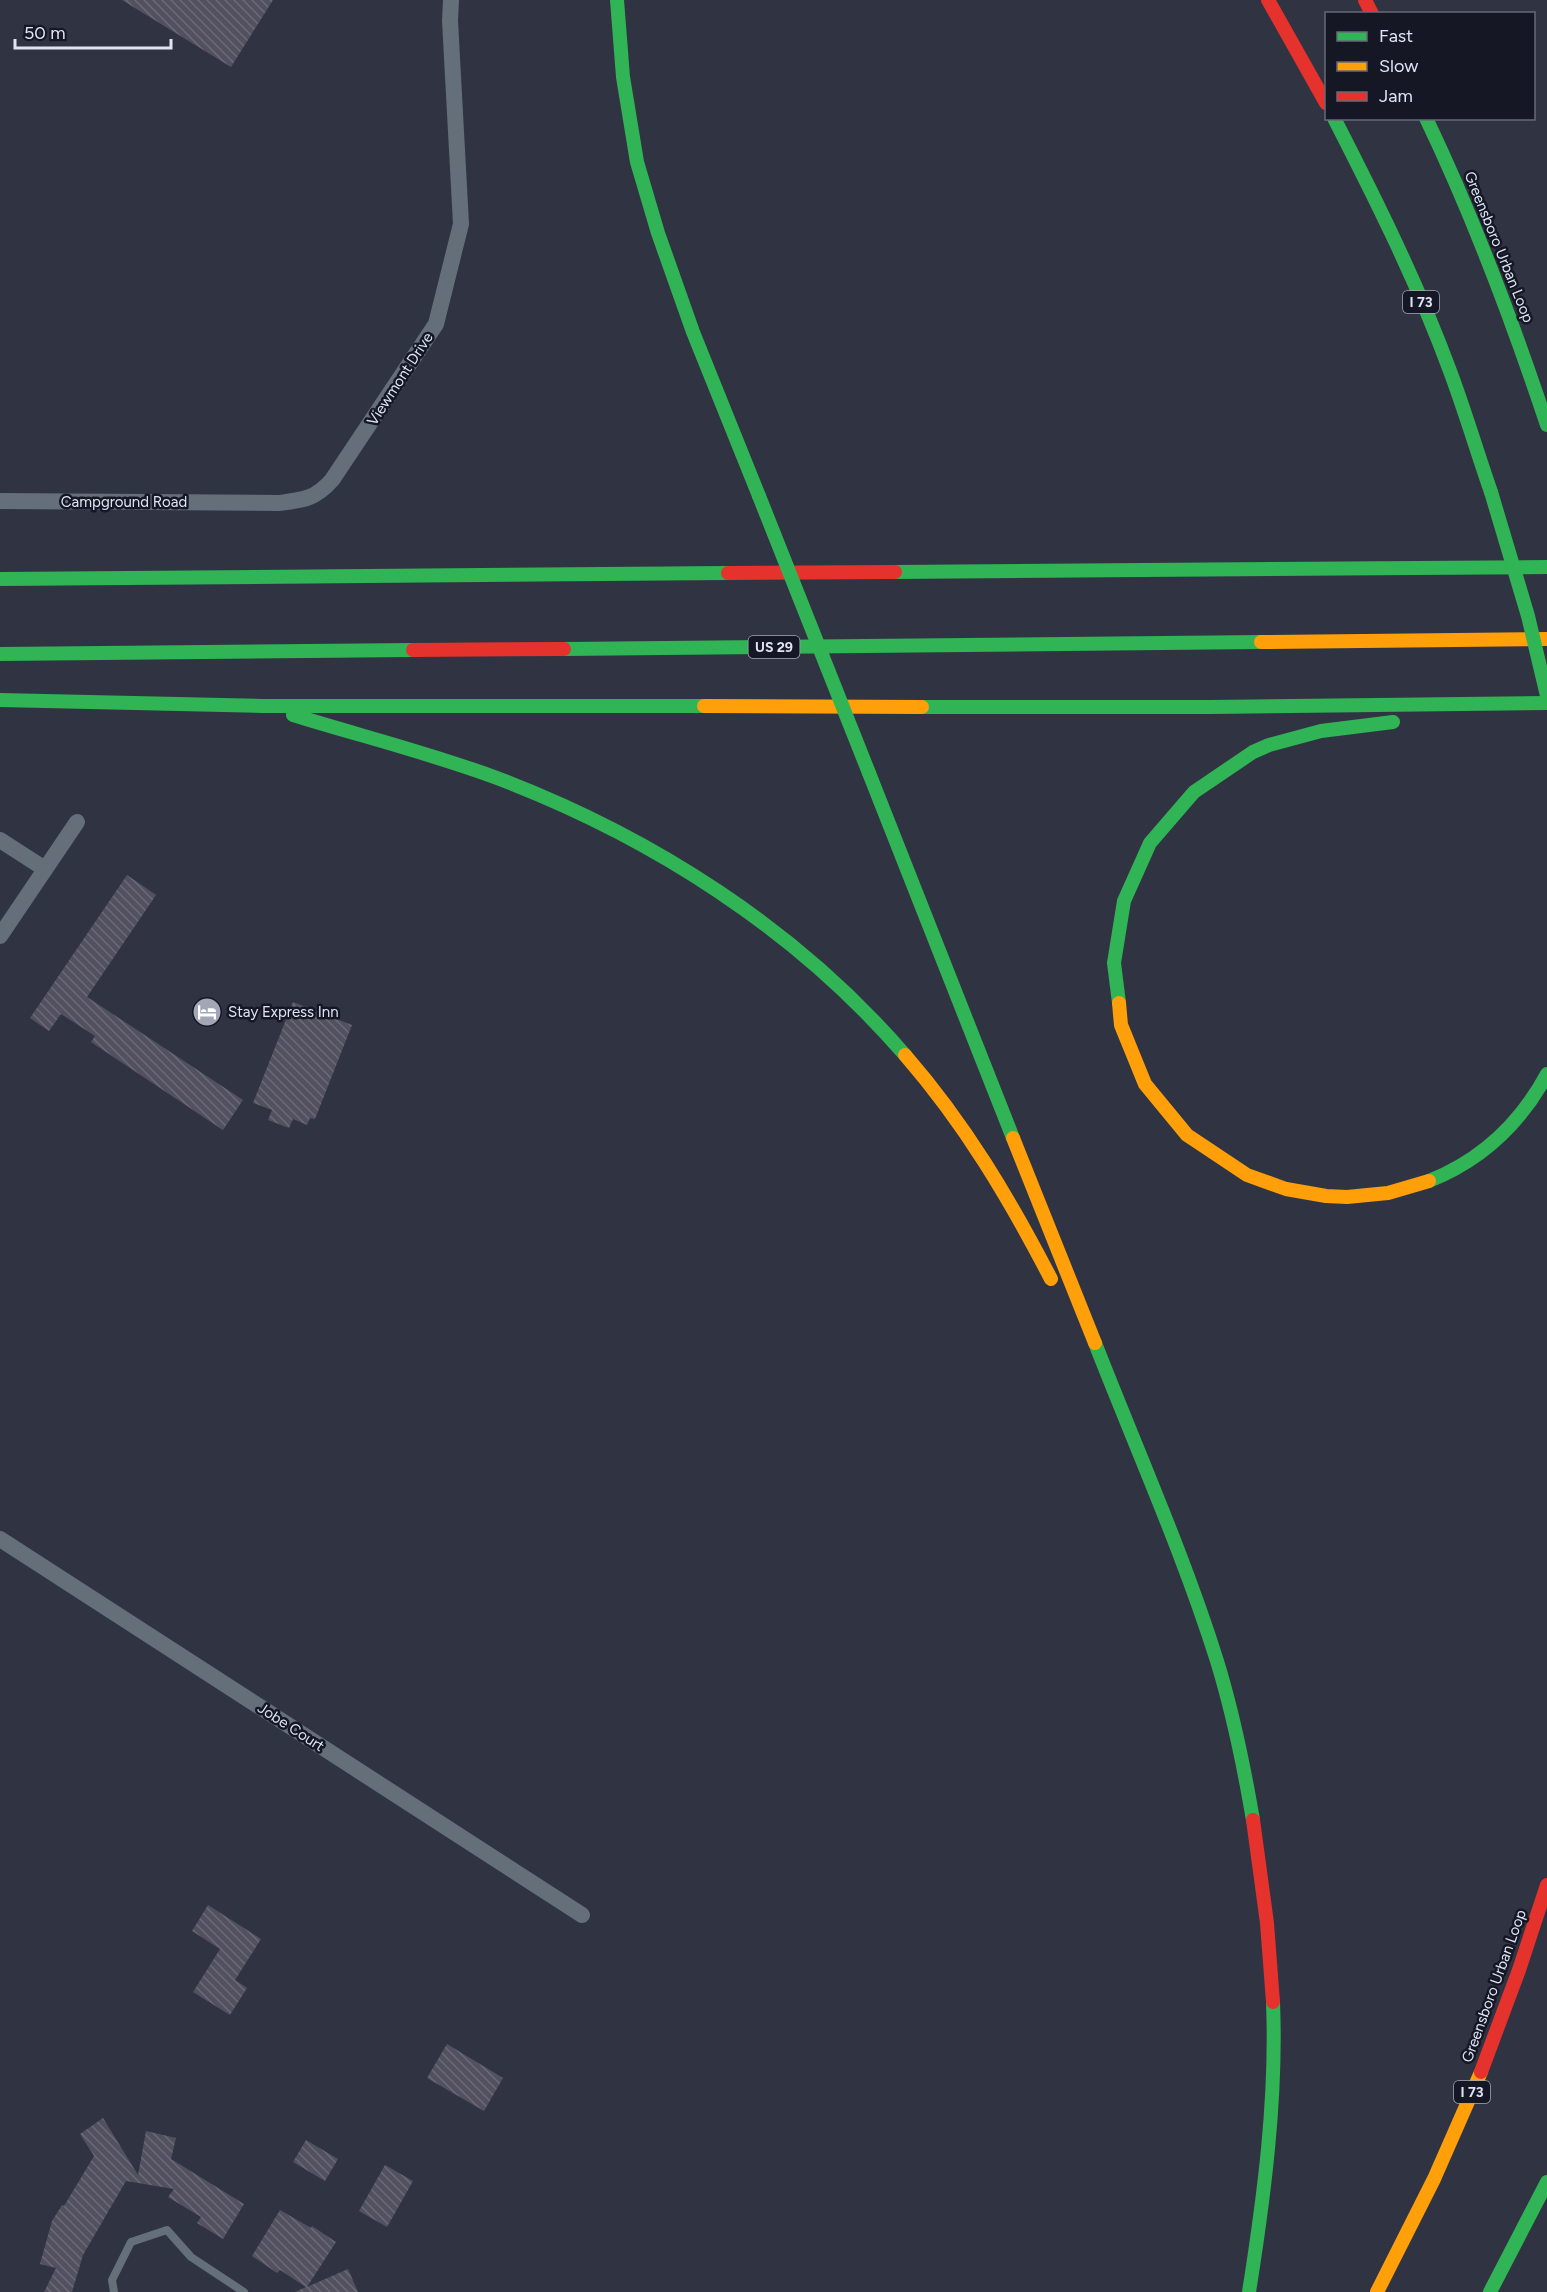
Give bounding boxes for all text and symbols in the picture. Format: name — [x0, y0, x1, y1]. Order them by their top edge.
scale bar — [15, 12, 171, 50]
legend — [1325, 12, 1535, 120]
text: 50 m — [24, 22, 66, 44]
text: Fast — [1379, 25, 1413, 47]
text: Slow — [1379, 55, 1418, 77]
text: Jam — [1379, 85, 1413, 107]
street label: Greensboro Urban Loop — [1460, 169, 1538, 325]
road number: I 73 — [1403, 291, 1439, 313]
street label: Viewmont Drive — [363, 329, 437, 429]
street label: Campground Road — [61, 493, 187, 511]
road number: US 29 — [748, 636, 800, 658]
hotel icon: Stay Express Inn — [191, 996, 223, 1028]
place label: Stay Express Inn — [228, 1003, 339, 1021]
street label: Jobe Court — [254, 1699, 328, 1755]
street label: Greensboro Urban Loop — [1458, 1907, 1530, 2065]
road number: I 73 — [1454, 2081, 1490, 2103]

